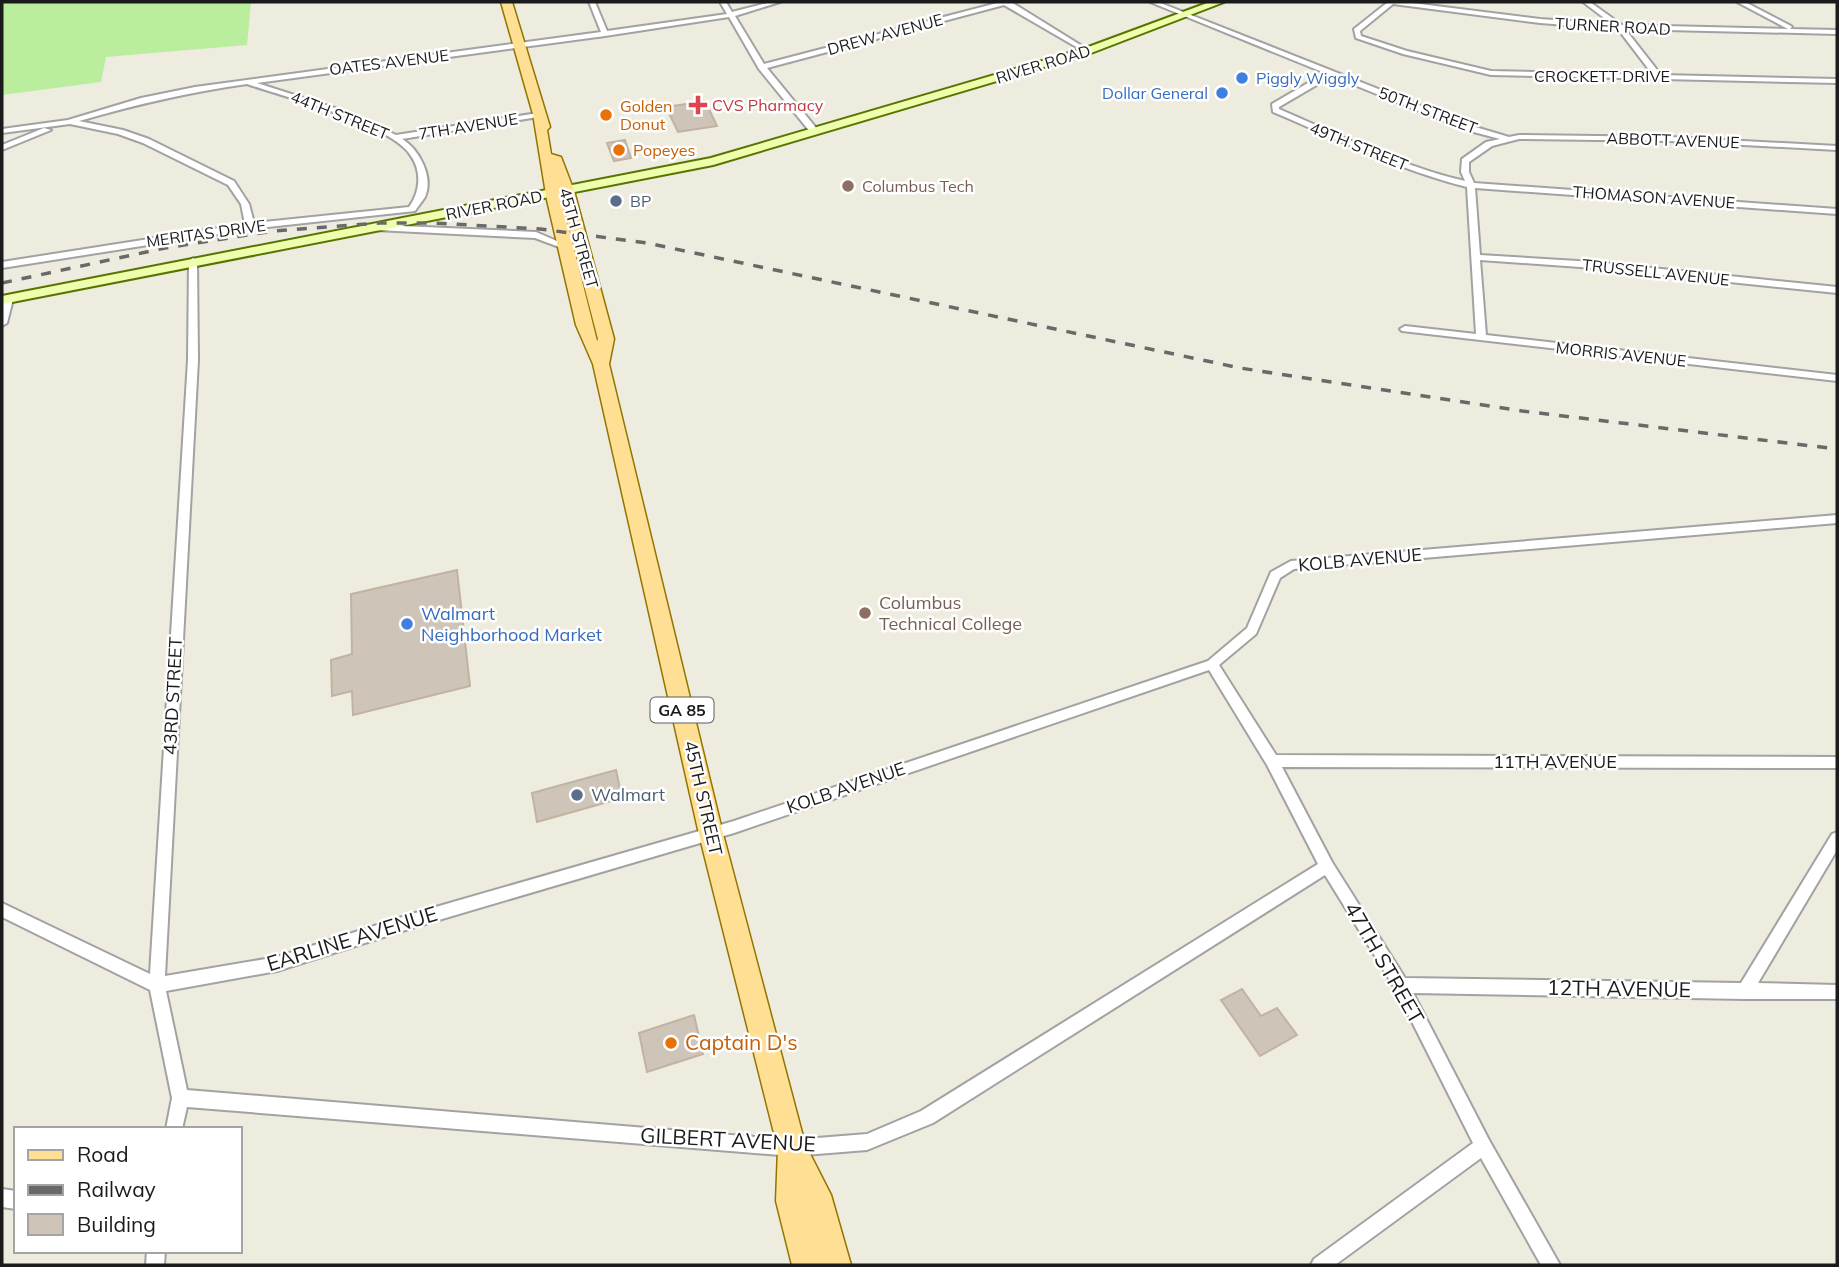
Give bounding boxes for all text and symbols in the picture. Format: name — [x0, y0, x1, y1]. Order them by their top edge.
street label: DREW AVENUE — [825, 9, 945, 59]
street label: TURNER ROAD — [1555, 13, 1671, 39]
street label: RIVER ROAD — [993, 40, 1093, 88]
street label: OATES AVENUE — [328, 45, 450, 79]
street label: CROCKETT DRIVE — [1534, 66, 1670, 86]
place label: Piggly Wiggly — [1256, 68, 1360, 88]
marker: Piggly Wiggly — [1234, 70, 1250, 86]
street label: 50TH STREET — [1376, 82, 1480, 138]
place label: Dollar General — [1102, 83, 1208, 103]
marker: Dollar General — [1214, 85, 1230, 101]
street label: 44TH STREET — [288, 86, 392, 144]
place label: CVS Pharmacy — [712, 95, 824, 115]
place label: Golden Donut — [620, 96, 672, 134]
marker: CVS Pharmacy — [690, 97, 706, 113]
marker: Golden Donut — [598, 107, 614, 123]
street label: 7TH AVENUE — [417, 108, 519, 144]
street label: 49TH STREET — [1307, 117, 1411, 175]
street label: ABBOTT AVENUE — [1606, 128, 1740, 152]
place label: Popeyes — [633, 140, 695, 160]
marker: Popeyes — [611, 142, 627, 158]
place label: Columbus Tech — [862, 176, 974, 196]
marker: Columbus Tech — [840, 178, 856, 194]
street label: THOMASON AVENUE — [1572, 181, 1736, 213]
street label: 45TH STREET — [555, 185, 603, 291]
street label: RIVER ROAD — [444, 186, 544, 224]
place label: BP — [630, 191, 651, 211]
marker: BP — [608, 193, 624, 209]
street label: MERITAS DRIVE — [145, 215, 267, 251]
street label: TRUSSELL AVENUE — [1581, 254, 1731, 290]
street label: MORRIS AVENUE — [1555, 337, 1687, 371]
street label: KOLB AVENUE — [1297, 543, 1423, 576]
place label: Columbus Technical College — [879, 591, 1022, 635]
place label: Walmart Neighborhood Market — [421, 602, 602, 646]
marker: Columbus Technical College — [857, 605, 873, 621]
marker: Walmart Neighborhood Market — [399, 616, 415, 632]
street label: 43RD STREET — [158, 636, 187, 756]
road number: GA 85 — [650, 698, 714, 722]
street label: 45TH STREET — [679, 738, 728, 858]
street label: 11TH AVENUE — [1493, 750, 1617, 773]
street label: KOLB AVENUE — [783, 756, 908, 819]
place label: Walmart — [591, 783, 665, 806]
marker: Walmart — [569, 787, 585, 803]
street label: 47TH STREET — [1339, 897, 1430, 1028]
street label: EARLINE AVENUE — [263, 900, 440, 976]
street label: 12TH AVENUE — [1547, 974, 1691, 1002]
place label: Captain D's — [685, 1029, 798, 1055]
marker: Captain D's — [663, 1035, 679, 1051]
street label: GILBERT AVENUE — [640, 1121, 817, 1157]
legend — [14, 1127, 242, 1253]
text: Road — [77, 1141, 128, 1167]
text: Railway — [77, 1176, 156, 1202]
text: Building — [77, 1211, 156, 1237]

